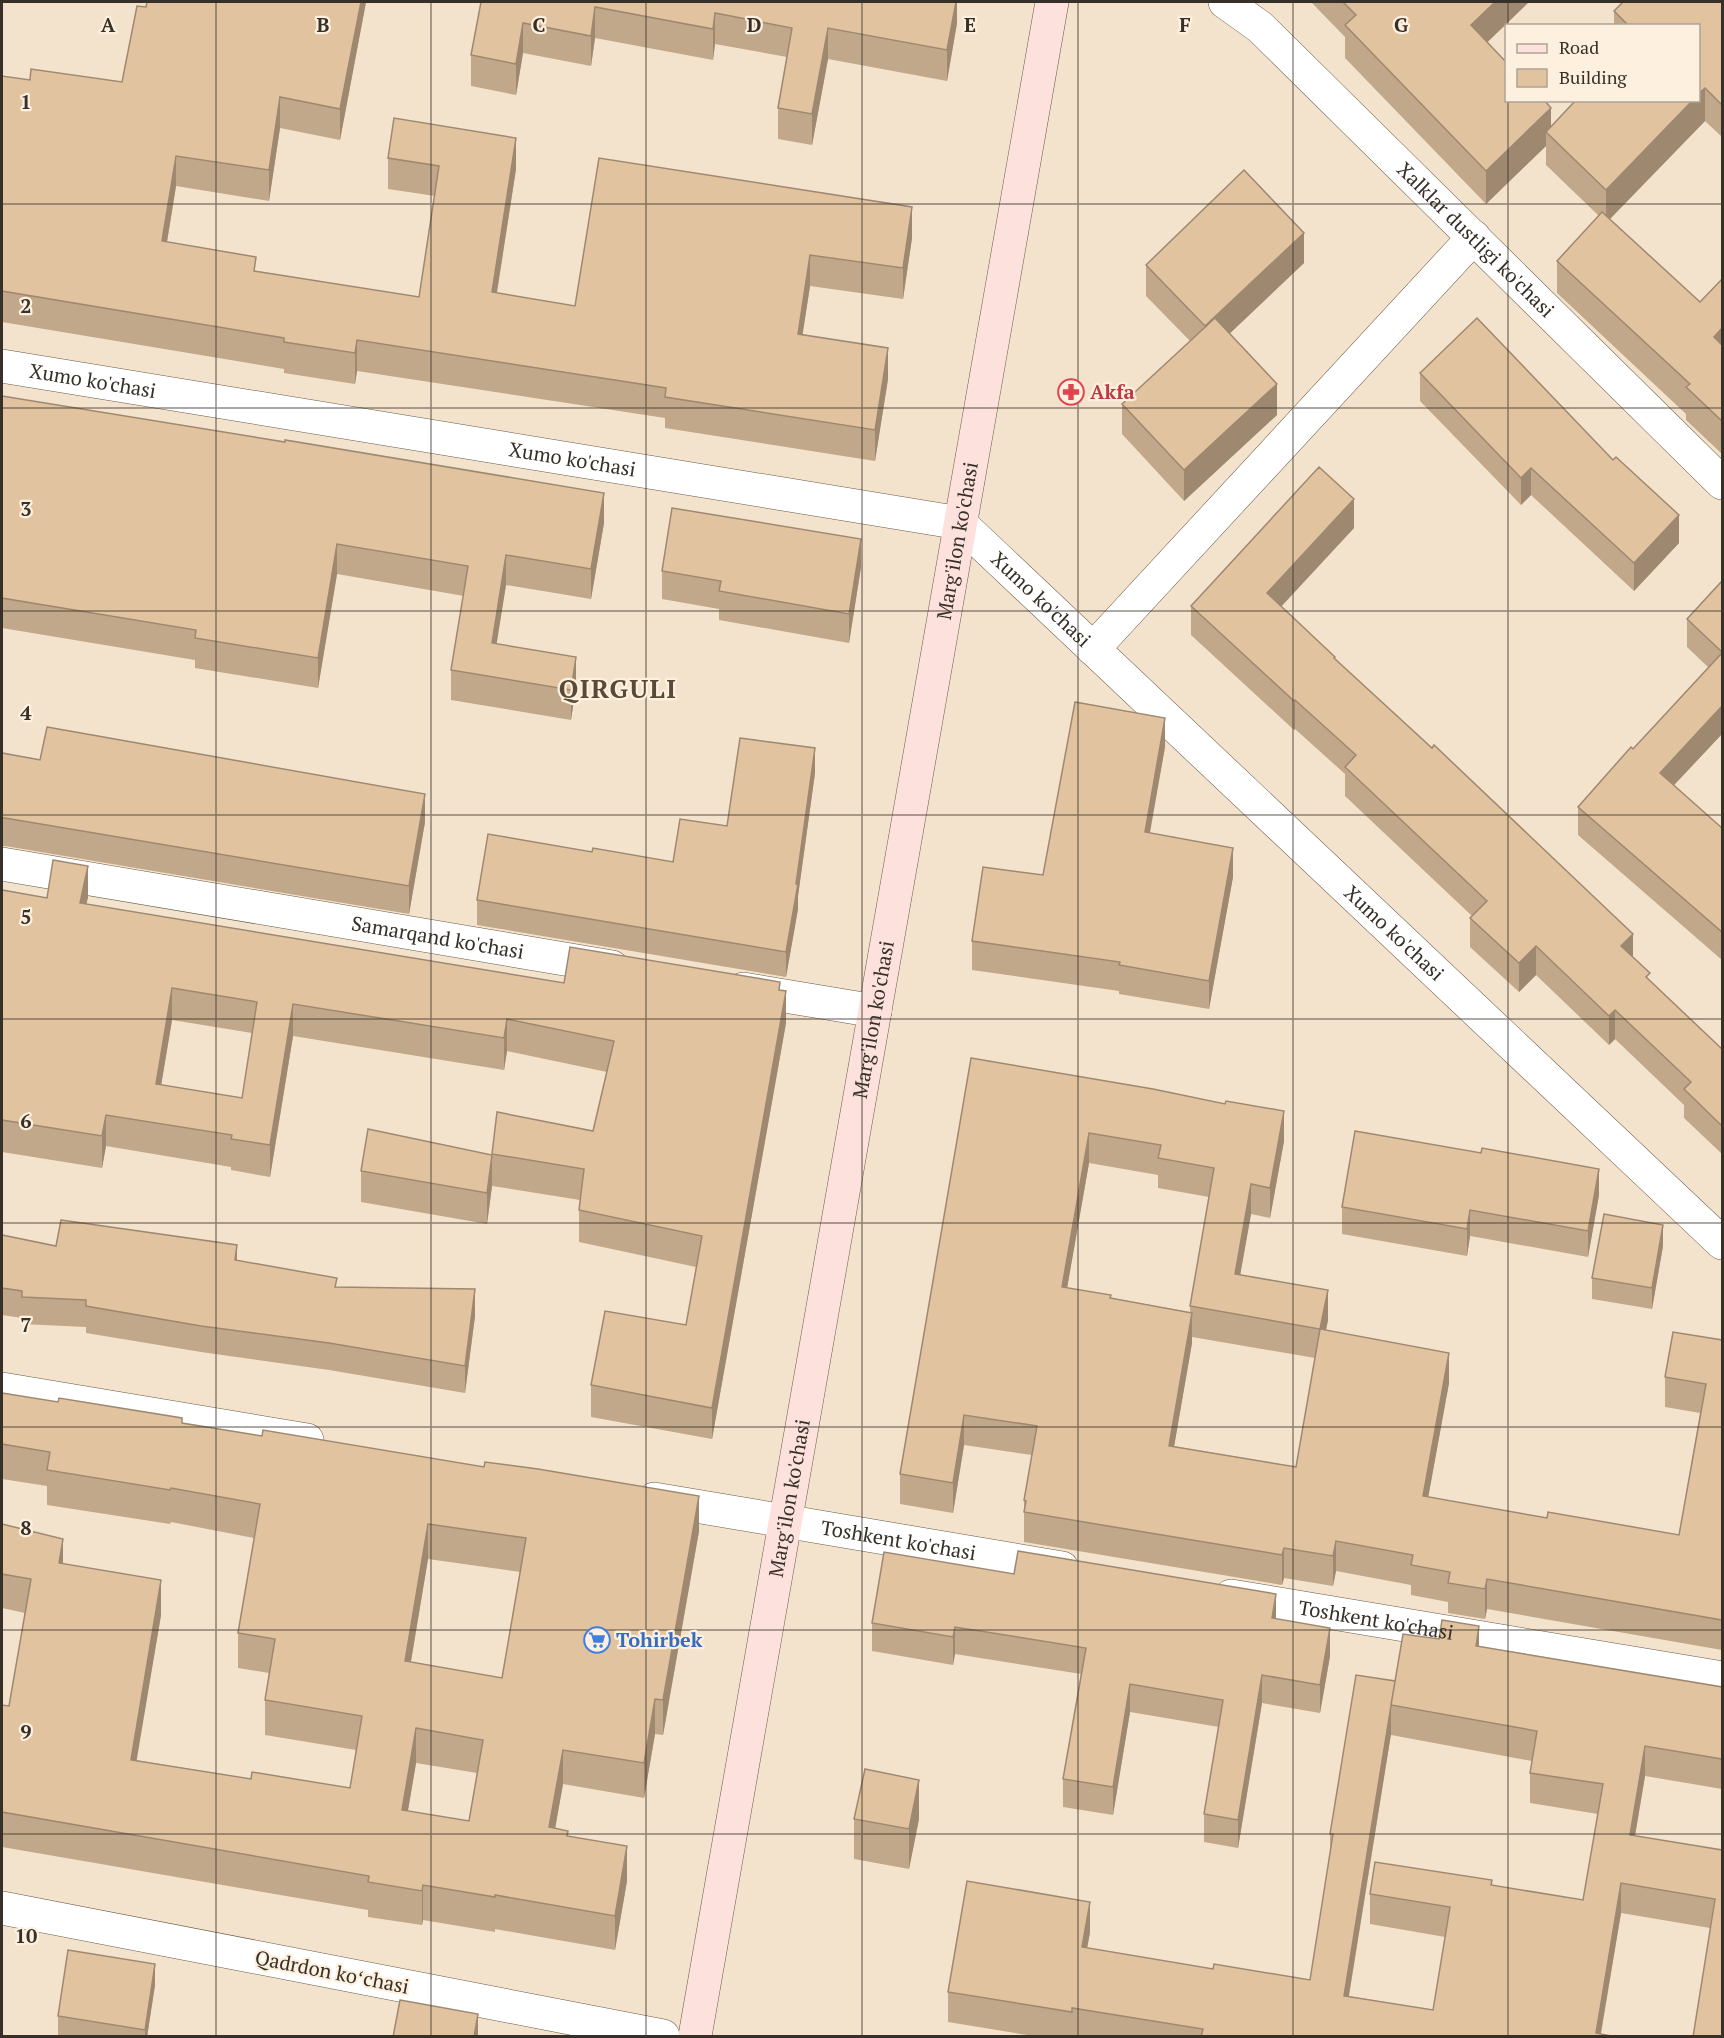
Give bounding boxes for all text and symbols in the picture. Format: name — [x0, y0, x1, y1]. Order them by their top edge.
text: A — [101, 11, 116, 38]
text: B — [317, 11, 330, 38]
text: C — [532, 11, 546, 38]
text: D — [747, 11, 761, 38]
text: E — [964, 11, 976, 38]
text: F — [1179, 11, 1191, 38]
text: G — [1394, 11, 1408, 38]
legend — [1505, 24, 1700, 102]
text: Road — [1559, 35, 1599, 59]
text: Building — [1559, 65, 1627, 89]
text: 1 — [20, 88, 32, 115]
street label: Xalklar dustligi ko'chasi — [1392, 156, 1560, 323]
text: 2 — [20, 292, 32, 319]
street label: Xumo ko'chasi — [28, 357, 158, 404]
pharmacy icon: Akfa — [1056, 377, 1086, 407]
place label: Akfa — [1090, 378, 1135, 405]
street label: Xumo ko'chasi — [507, 435, 638, 483]
street label: Marg'ilon ko'chasi — [930, 460, 984, 622]
text: 3 — [20, 495, 32, 522]
street label: Xumo ko'chasi — [985, 545, 1097, 653]
district label: QIRGULI — [559, 671, 677, 705]
text: 4 — [20, 699, 32, 726]
street label: Xumo ko'chasi — [1339, 879, 1450, 987]
text: 5 — [20, 903, 32, 930]
street label: Samarqand ko'chasi — [350, 909, 526, 965]
street label: Marg'ilon ko'chasi — [846, 938, 900, 1101]
text: 6 — [20, 1107, 32, 1134]
text: 7 — [20, 1311, 32, 1338]
street label: Marg'ilon ko'chasi — [762, 1417, 816, 1579]
street label: Toshkent ko'chasi — [819, 1513, 978, 1566]
text: 8 — [20, 1514, 32, 1541]
street label: Toshkent ko'chasi — [1296, 1593, 1456, 1646]
supermarket icon: Tohirbek — [582, 1625, 612, 1655]
place label: Tohirbek — [616, 1626, 703, 1653]
text: 9 — [20, 1718, 32, 1745]
text: 10 — [15, 1922, 37, 1949]
street label: Qadrdon koʻchasi — [253, 1943, 411, 2000]

